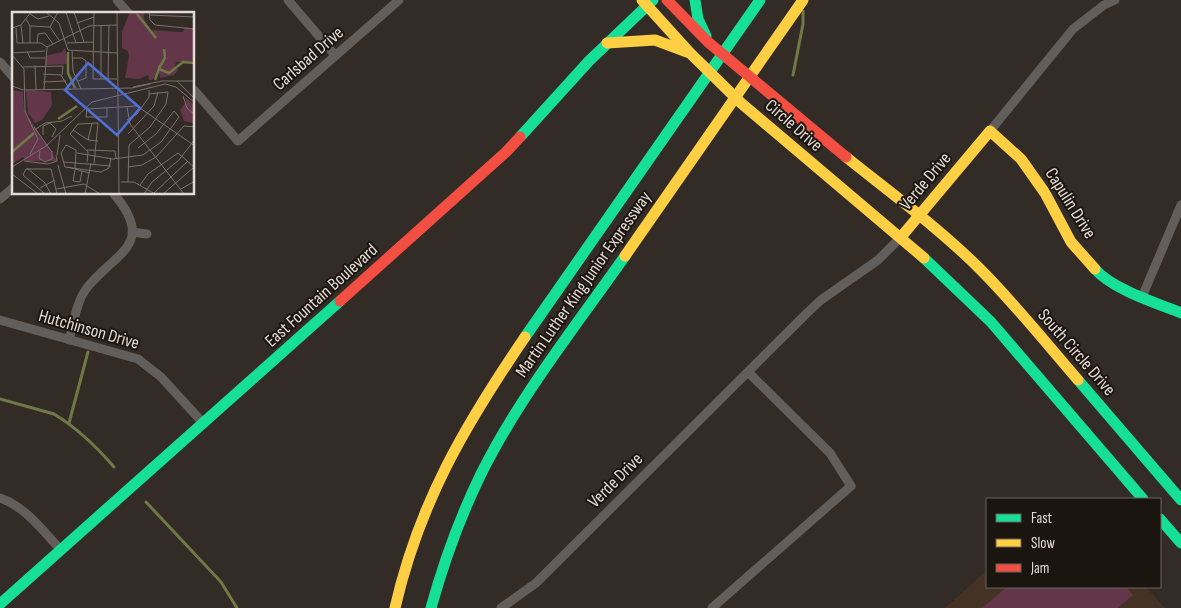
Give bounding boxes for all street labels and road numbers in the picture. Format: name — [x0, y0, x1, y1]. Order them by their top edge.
street label: Carlsbad Drive — [269, 22, 348, 95]
street label: Circle Drive — [761, 95, 827, 156]
street label: Verde Drive — [895, 148, 956, 214]
street label: Capulin Drive — [1041, 164, 1101, 242]
street label: Martin Luther King Junior Expressway — [511, 187, 656, 381]
street label: East Fountain Boulevard — [261, 239, 382, 351]
street label: Hutchinson Drive — [36, 305, 142, 354]
street label: South Circle Drive — [1033, 305, 1120, 400]
street label: Verde Drive — [584, 449, 647, 512]

